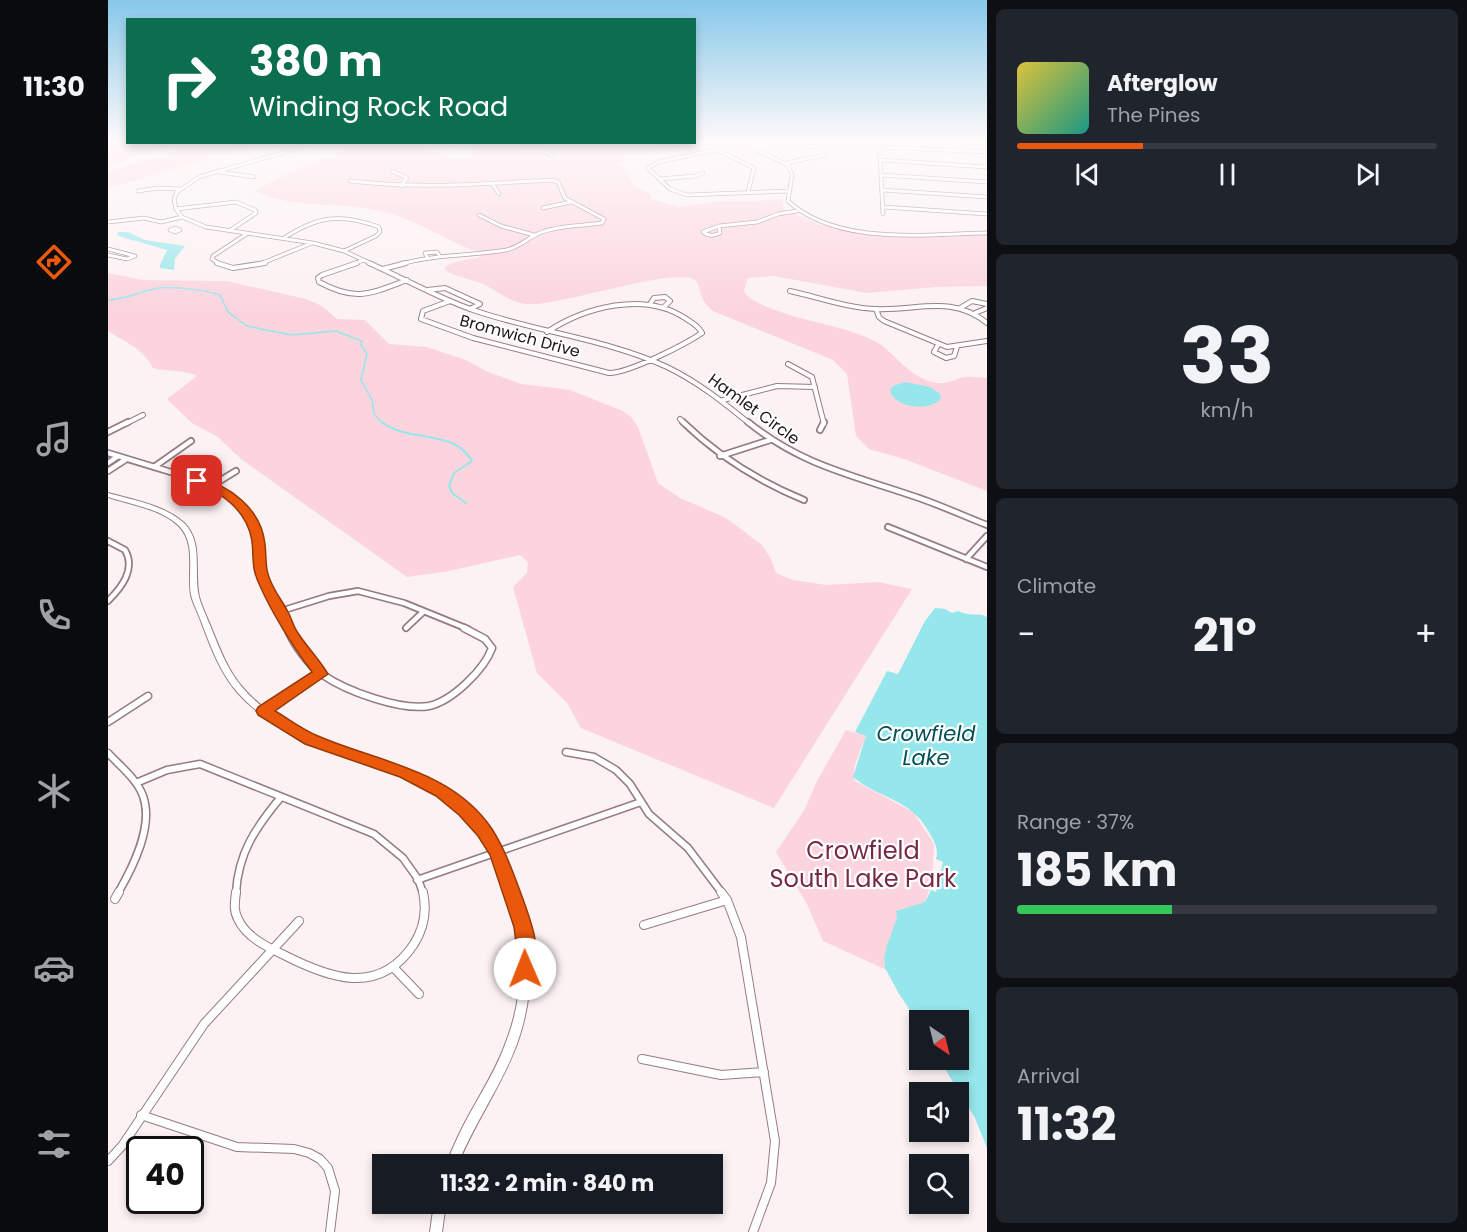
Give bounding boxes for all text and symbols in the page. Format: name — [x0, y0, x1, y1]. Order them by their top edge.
text: 380 m — [249, 32, 382, 91]
icon: right — [150, 42, 228, 120]
text: 11:30 — [23, 68, 85, 105]
text: Afterglow — [1107, 68, 1218, 99]
text: Winding Rock Road — [249, 88, 508, 125]
text: The Pines — [1107, 101, 1201, 129]
icon: previous — [1071, 158, 1104, 191]
icon: pause — [1211, 158, 1244, 191]
icon: next — [1351, 158, 1384, 191]
icon: directions — [33, 241, 75, 283]
text: 33 — [1180, 301, 1274, 410]
street label: Bromwich Drive — [457, 309, 583, 363]
street label: Hamlet Circle — [703, 368, 805, 450]
text: km/h — [1200, 396, 1254, 424]
icon: music — [33, 418, 75, 460]
pin — [171, 455, 222, 506]
icon: arrive — [180, 464, 213, 497]
text: Climate — [1017, 572, 1096, 600]
icon: phone — [33, 594, 75, 636]
text: 21° — [1193, 604, 1257, 667]
text: − — [1017, 611, 1035, 658]
text: + — [1414, 611, 1437, 658]
water label: Crowfield Lake — [876, 719, 976, 772]
icon: climate — [33, 770, 75, 812]
text: Range · 37% — [1017, 808, 1134, 836]
park label: Crowfield South Lake Park — [770, 834, 957, 895]
text: 185 km — [1017, 839, 1177, 902]
position arrow — [493, 937, 557, 1001]
icon: car — [33, 947, 75, 989]
north arrow — [909, 1010, 969, 1070]
map controls — [909, 1010, 969, 1214]
text: Arrival — [1017, 1062, 1080, 1090]
button: sound — [909, 1082, 969, 1142]
text: 11:32 — [1017, 1093, 1117, 1156]
icon: filters — [33, 1123, 75, 1165]
speed limit sign: 40 — [126, 1136, 204, 1214]
button: search — [909, 1154, 969, 1214]
text: 11:32 · 2 min · 840 m — [441, 1168, 654, 1199]

